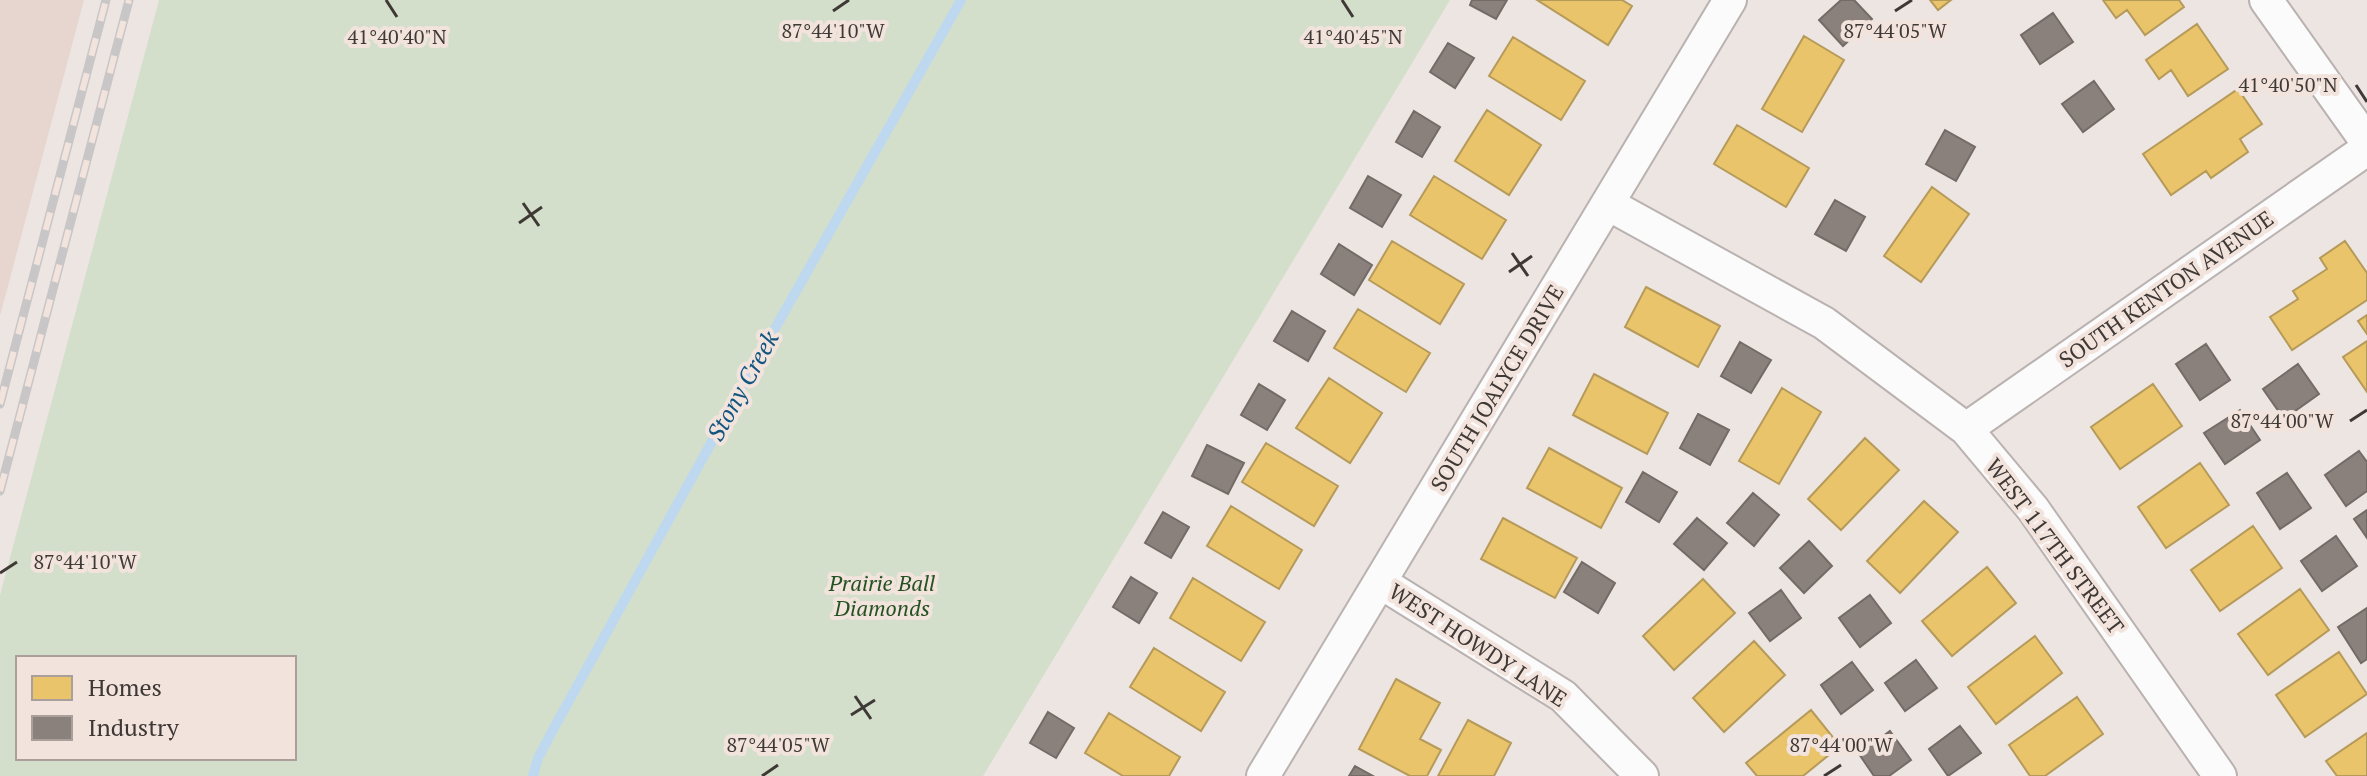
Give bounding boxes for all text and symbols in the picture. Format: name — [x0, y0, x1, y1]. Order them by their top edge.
text: 87°44'10"W — [781, 17, 885, 44]
text: 87°44'05"W — [1843, 17, 1947, 44]
text: 41°40'40"N — [347, 23, 447, 50]
text: 41°40'45"N — [1303, 23, 1403, 50]
text: 41°40'50"N — [2238, 71, 2338, 98]
street label: SOUTH KENTON AVENUE — [2053, 203, 2279, 374]
street label: SOUTH JOALYCE DRIVE — [1423, 279, 1570, 496]
water label: Stony Creek — [699, 325, 786, 446]
text: 87°44'00"W — [2230, 407, 2334, 434]
street label: WEST 117TH STREET — [1980, 452, 2131, 640]
text: 87°44'10"W — [33, 548, 137, 575]
park label: Prairie Ball Diamonds — [828, 568, 935, 622]
street label: WEST HOWDY LANE — [1384, 576, 1573, 713]
legend — [16, 656, 296, 760]
text: Homes — [88, 671, 162, 703]
text: Industry — [88, 711, 180, 743]
text: 87°44'05"W — [726, 731, 830, 758]
text: 87°44'00"W — [1789, 731, 1893, 758]

